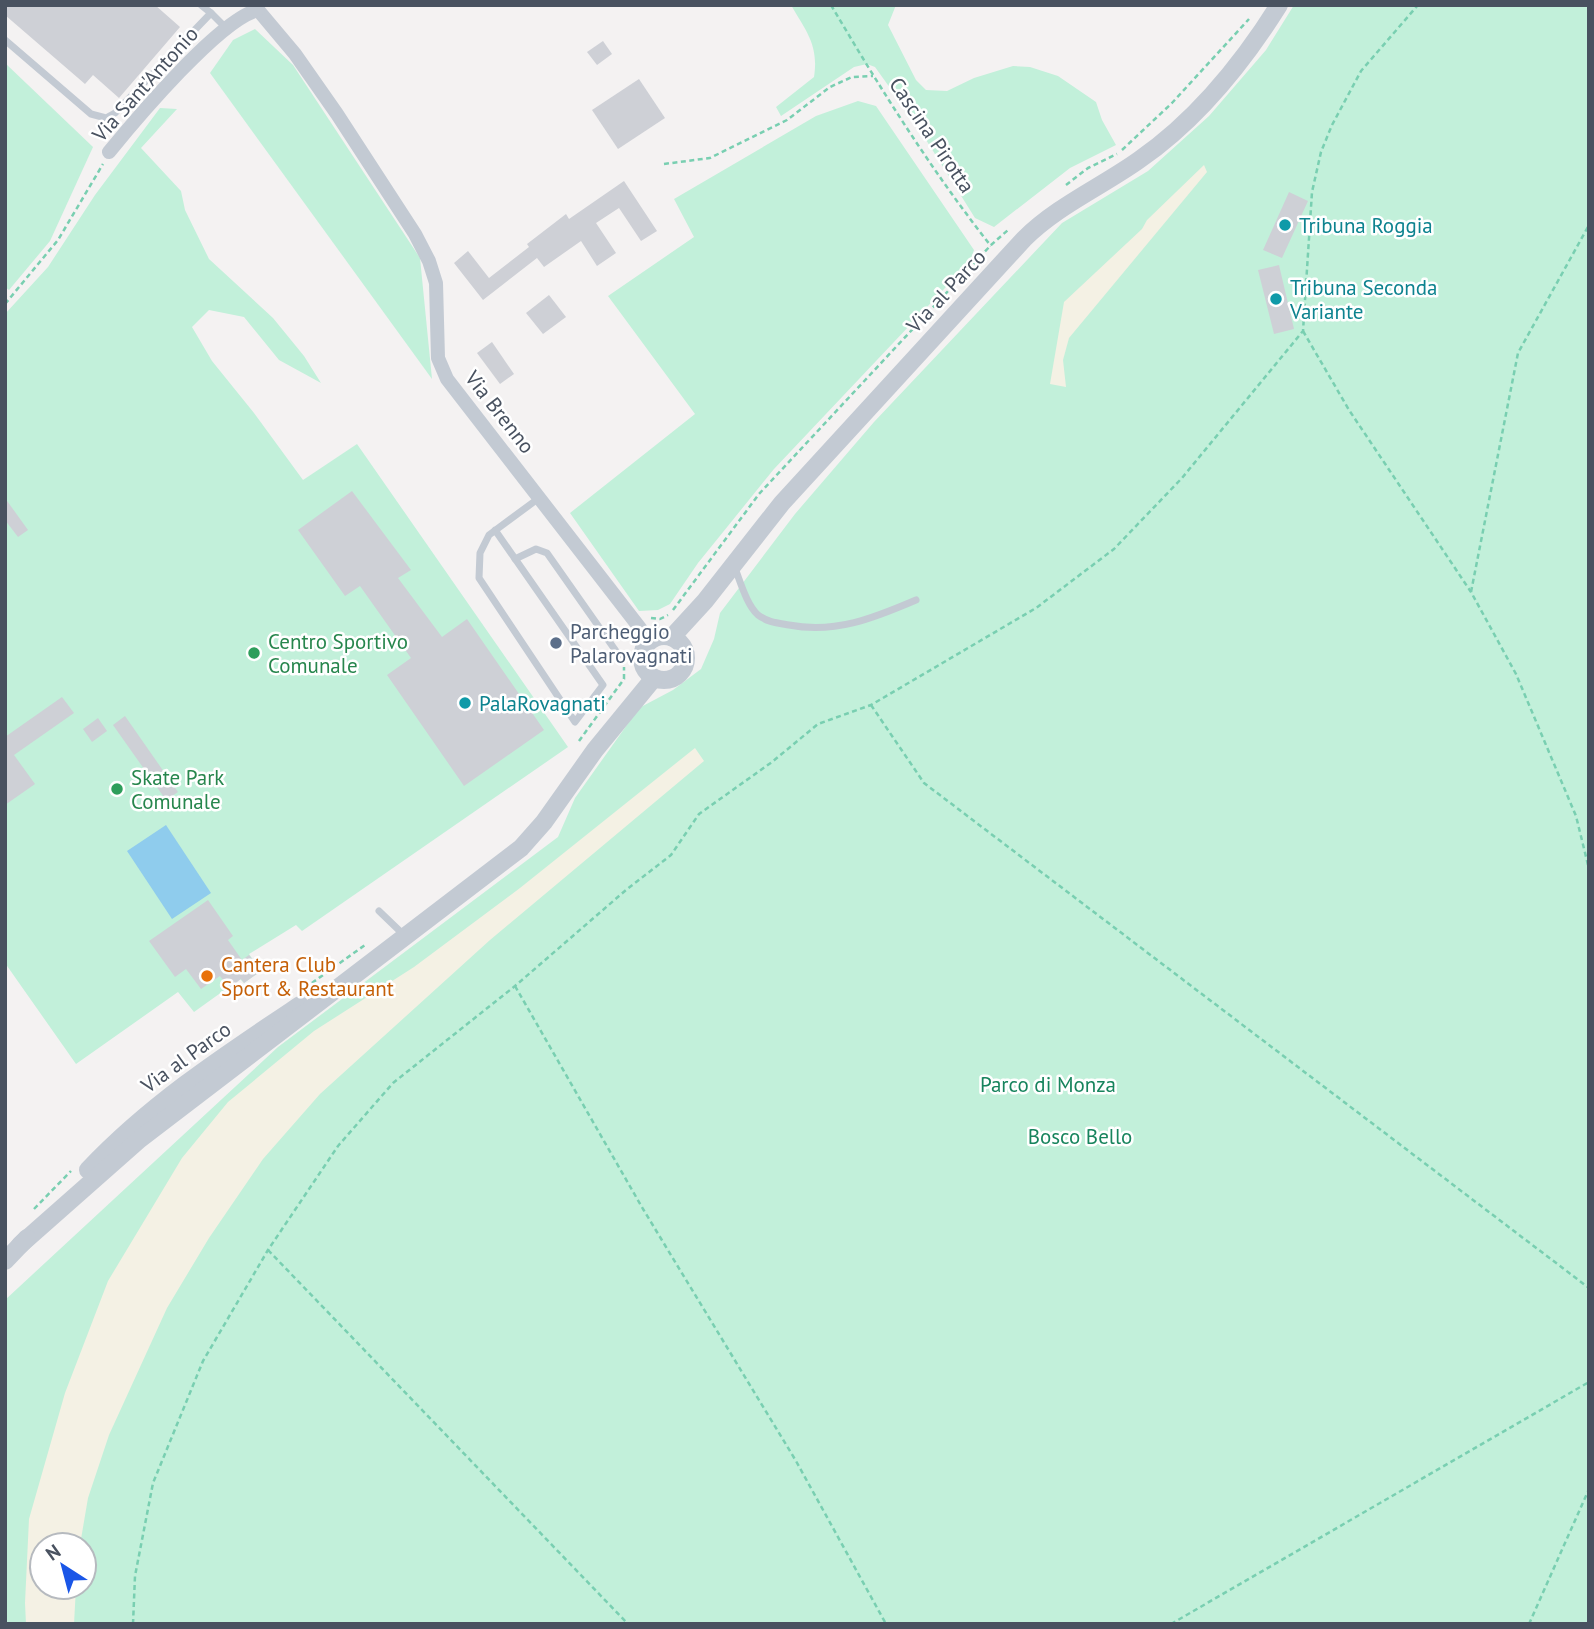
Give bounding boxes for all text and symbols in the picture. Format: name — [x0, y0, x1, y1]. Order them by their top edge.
street label: Via Sant'Antonio — [85, 21, 204, 148]
street label: Cascina Pirotta — [883, 72, 981, 198]
place label: Tribuna Roggia — [1299, 212, 1433, 239]
marker: Tribuna Roggia — [1277, 217, 1293, 233]
street label: Via al Parco — [900, 244, 992, 339]
place label: Tribuna Seconda Variante — [1289, 274, 1437, 325]
marker: Tribuna Seconda Variante — [1268, 291, 1284, 307]
street label: Via Brenno — [459, 364, 541, 459]
place label: Parcheggio Palarovagnati — [570, 618, 693, 669]
place label: Centro Sportivo Comunale — [268, 628, 408, 679]
marker: Parcheggio Palarovagnati — [548, 635, 564, 651]
marker: Centro Sportivo Comunale — [246, 645, 262, 661]
place label: PalaRovagnati — [479, 690, 606, 717]
marker: PalaRovagnati — [457, 695, 473, 711]
place label: Skate Park Comunale — [131, 764, 224, 815]
marker: Skate Park Comunale — [109, 781, 125, 797]
place label: Cantera Club Sport & Restaurant — [221, 951, 394, 1002]
marker: Cantera Club Sport & Restaurant — [199, 968, 215, 984]
street label: Via al Parco — [135, 1015, 236, 1099]
park label: Parco di Monza — [980, 1071, 1116, 1098]
park label: Bosco Bello — [1028, 1123, 1132, 1150]
north arrow — [28, 1531, 98, 1601]
text: N — [41, 1539, 65, 1566]

